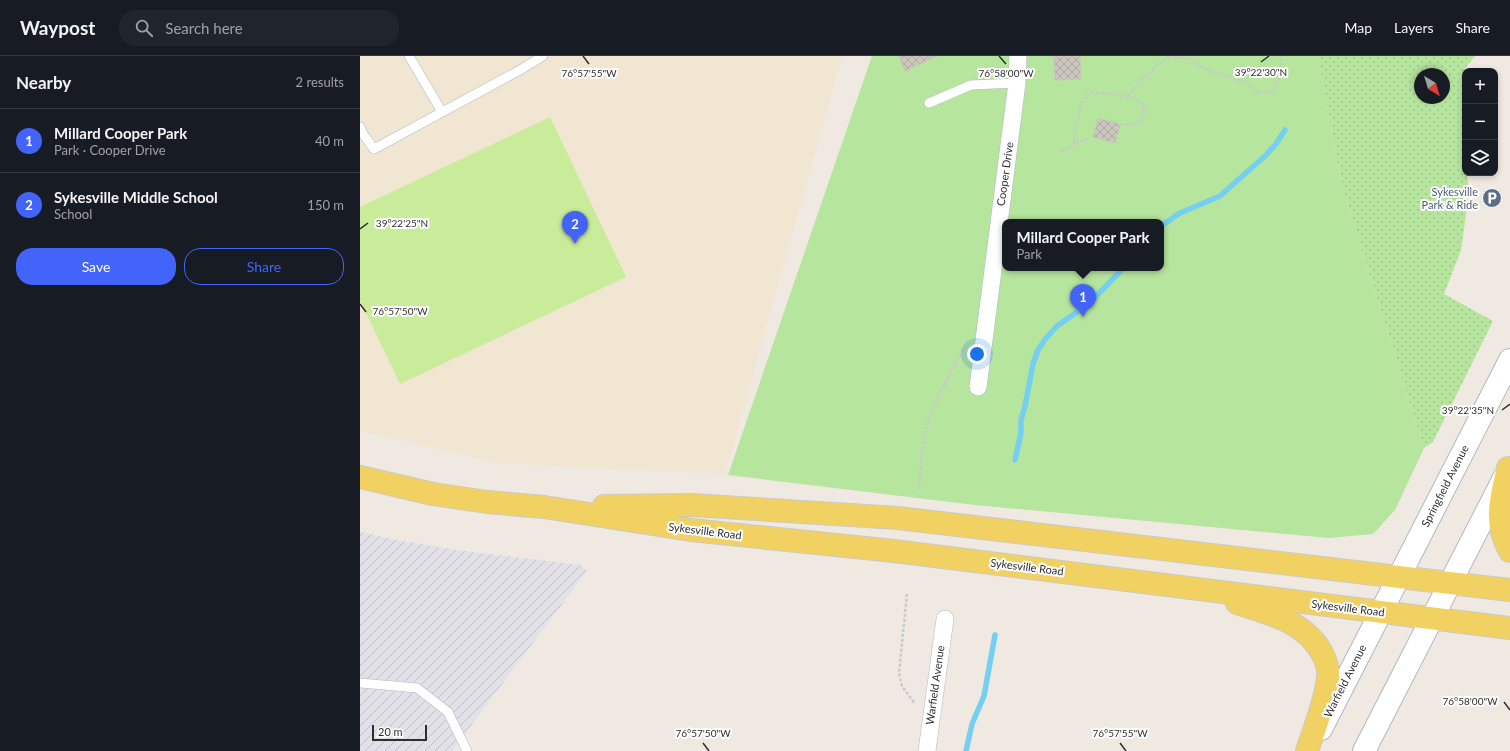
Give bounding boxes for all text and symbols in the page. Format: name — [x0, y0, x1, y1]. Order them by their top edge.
search box — [119, 10, 399, 46]
text: Waypost — [20, 16, 95, 39]
icon: search — [133, 17, 155, 39]
text: Search here — [165, 19, 243, 37]
text: Map — [1344, 19, 1372, 36]
text: Layers — [1394, 19, 1434, 36]
text: Share — [1456, 19, 1490, 36]
text: 39°22'30"N — [1235, 66, 1287, 78]
text: 76°57'55"W — [561, 67, 617, 79]
text: 76°58'00"W — [978, 67, 1034, 79]
north arrow — [1414, 68, 1450, 104]
map controls — [1462, 68, 1498, 176]
button: + — [1462, 68, 1498, 104]
text: Nearby — [16, 72, 71, 93]
text: 2 results — [296, 74, 344, 90]
button: − — [1462, 104, 1498, 140]
text: Millard Cooper Park — [54, 124, 187, 142]
text: 1 — [25, 133, 33, 149]
text: 40 m — [315, 133, 344, 149]
button: layers — [1462, 140, 1498, 176]
street label: Cooper Drive — [994, 141, 1015, 207]
text: Park · Cooper Drive — [54, 142, 166, 158]
place label: Sykesville Park & Ride — [1422, 185, 1478, 211]
parking icon: Sykesville Park & Ride — [1481, 187, 1503, 209]
text: Sykesville Middle School — [54, 188, 218, 206]
text: 2 — [25, 197, 33, 213]
text: 150 m — [307, 197, 344, 213]
text: School — [54, 206, 92, 222]
pin: 2 — [562, 211, 588, 244]
text: 39°22'25"N — [376, 217, 428, 229]
popup — [1002, 219, 1164, 271]
text: Millard Cooper Park — [1016, 228, 1150, 246]
text: Park — [1016, 246, 1042, 262]
button: Save — [16, 248, 176, 285]
button: Share — [184, 248, 344, 285]
pin: 1 — [1070, 284, 1096, 317]
text: 76°57'50"W — [372, 305, 428, 317]
your location — [967, 344, 987, 364]
text: 39°22'35"N — [1442, 404, 1494, 416]
street label: Springfield Avenue — [1418, 442, 1471, 529]
street label: Sykesville Road — [668, 520, 742, 541]
street label: Sykesville Road — [990, 556, 1064, 577]
street label: Sykesville Road — [1311, 597, 1385, 618]
street label: Warfield Avenue — [1321, 642, 1369, 719]
street label: Warfield Avenue — [923, 644, 947, 725]
text: 76°58'00"W — [1442, 695, 1498, 707]
scale bar — [372, 723, 427, 742]
text: 20 m — [378, 725, 403, 738]
text: 76°57'50"W — [675, 727, 731, 739]
text: 76°57'55"W — [1092, 727, 1148, 739]

